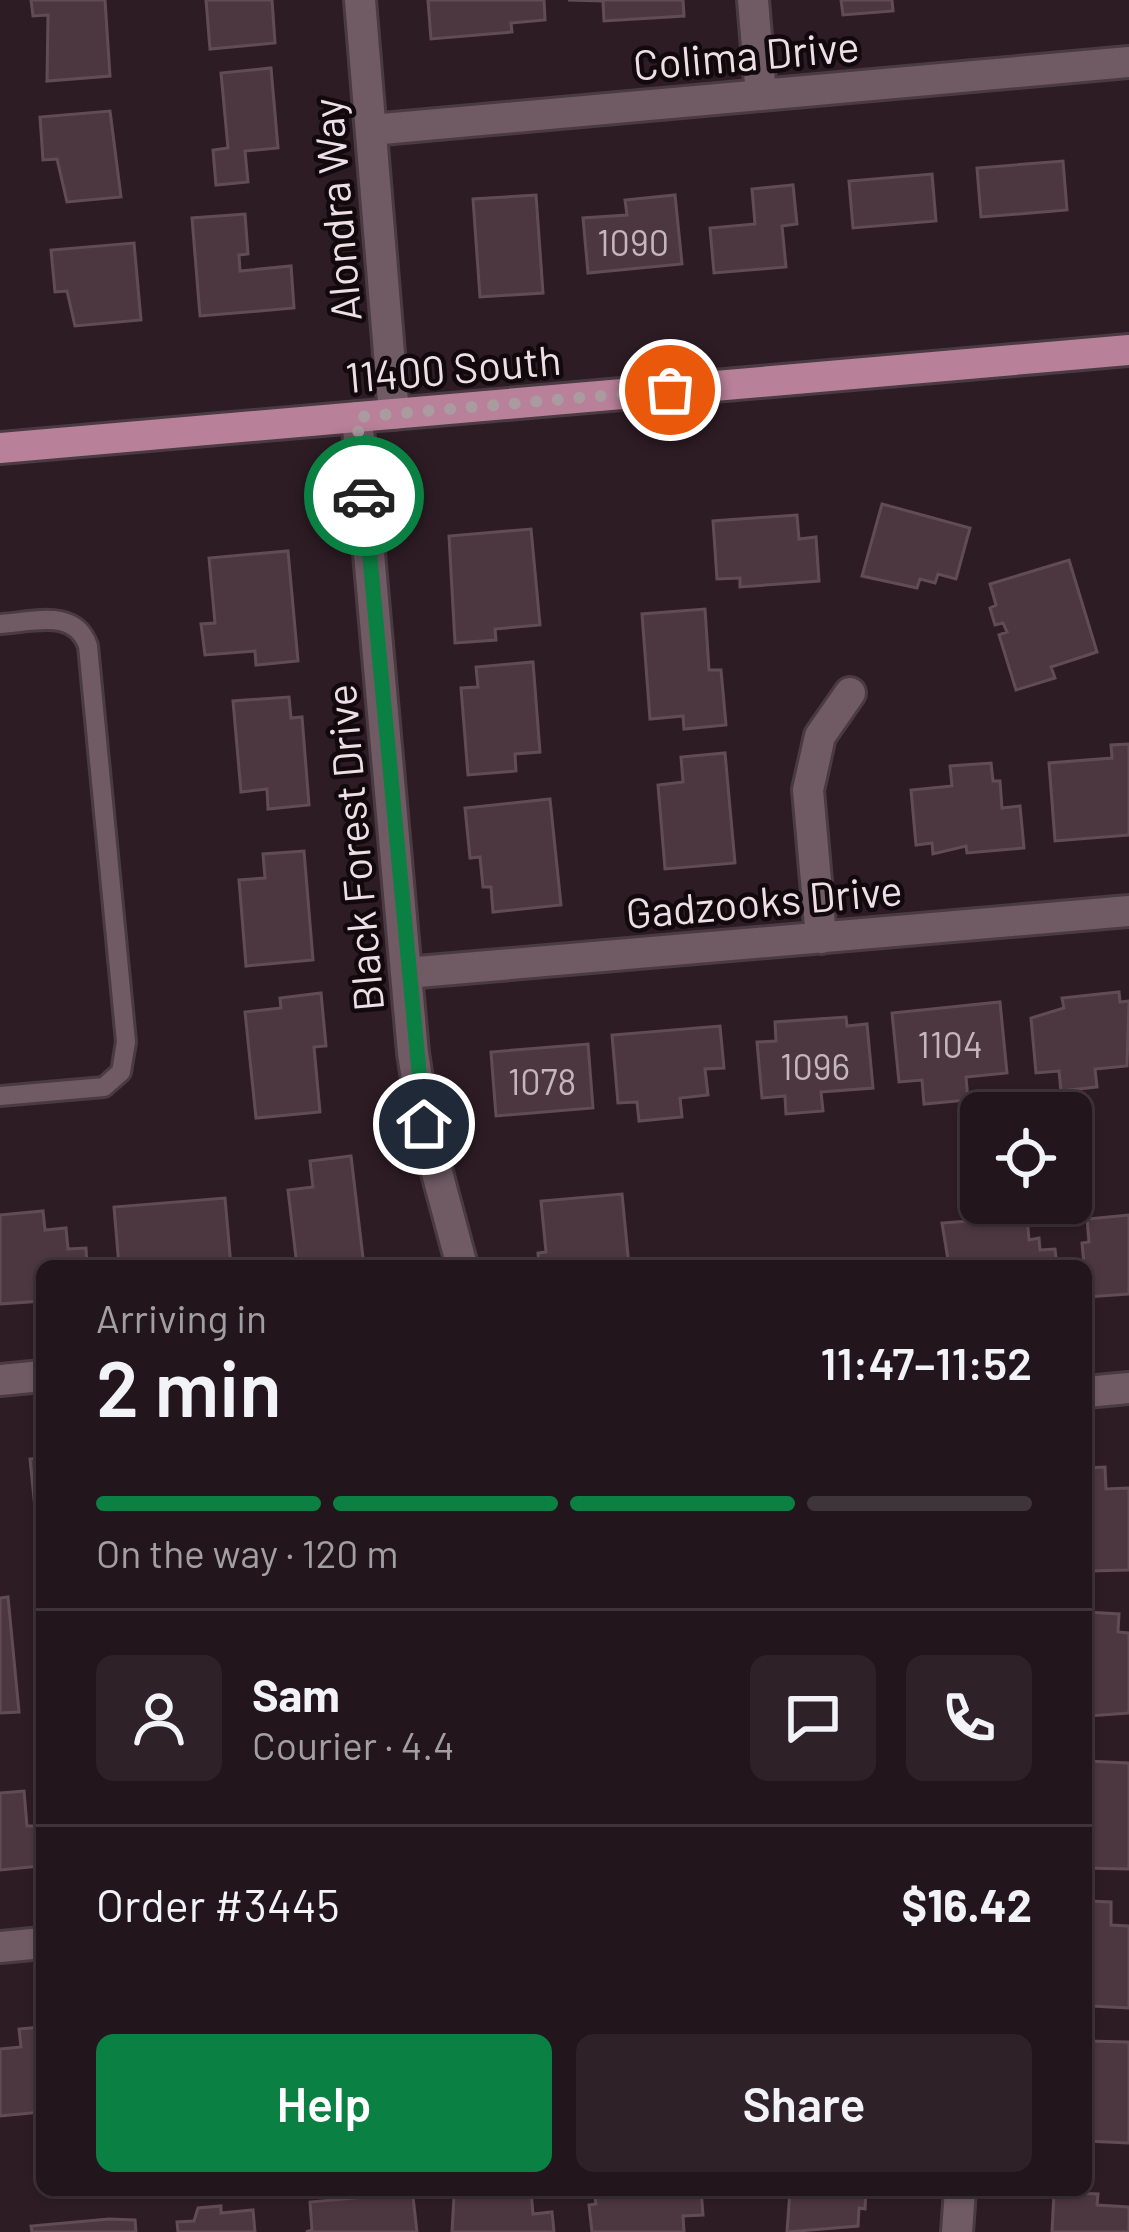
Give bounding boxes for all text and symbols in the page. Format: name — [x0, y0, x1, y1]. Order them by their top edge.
street label: Colima Drive — [631, 19, 861, 89]
street label: Alondra Way — [300, 96, 371, 324]
house number: 1090 — [597, 220, 669, 263]
street label: 11400 South — [343, 333, 563, 401]
pin — [619, 339, 721, 441]
icon: bag — [637, 357, 703, 423]
courier — [304, 436, 424, 556]
icon: car — [331, 463, 397, 529]
street label: Black Forest Drive — [314, 682, 392, 1014]
street label: Gadzooks Drive — [624, 863, 904, 937]
house number: 1104 — [917, 1022, 983, 1065]
house number: 1096 — [780, 1044, 850, 1087]
house number: 1078 — [508, 1059, 576, 1102]
pin — [373, 1073, 475, 1175]
icon: home — [391, 1091, 457, 1157]
map controls — [960, 1092, 1092, 1224]
button: locate — [960, 1092, 1092, 1224]
text: Arriving in — [96, 1294, 267, 1341]
text: 11:47–11:52 — [821, 1335, 1032, 1389]
text: 2 min — [96, 1339, 282, 1433]
text: On the way · 120 m — [96, 1529, 398, 1576]
button: person — [96, 1655, 222, 1781]
button: chat — [750, 1655, 876, 1781]
button: phone — [906, 1655, 1032, 1781]
text: Sam — [252, 1667, 340, 1721]
text: Courier · 4.4 — [252, 1721, 455, 1768]
text: Order #3445 — [96, 1877, 340, 1931]
text: $16.42 — [902, 1877, 1032, 1931]
button: Help — [96, 2034, 552, 2172]
button: Share — [576, 2034, 1032, 2172]

